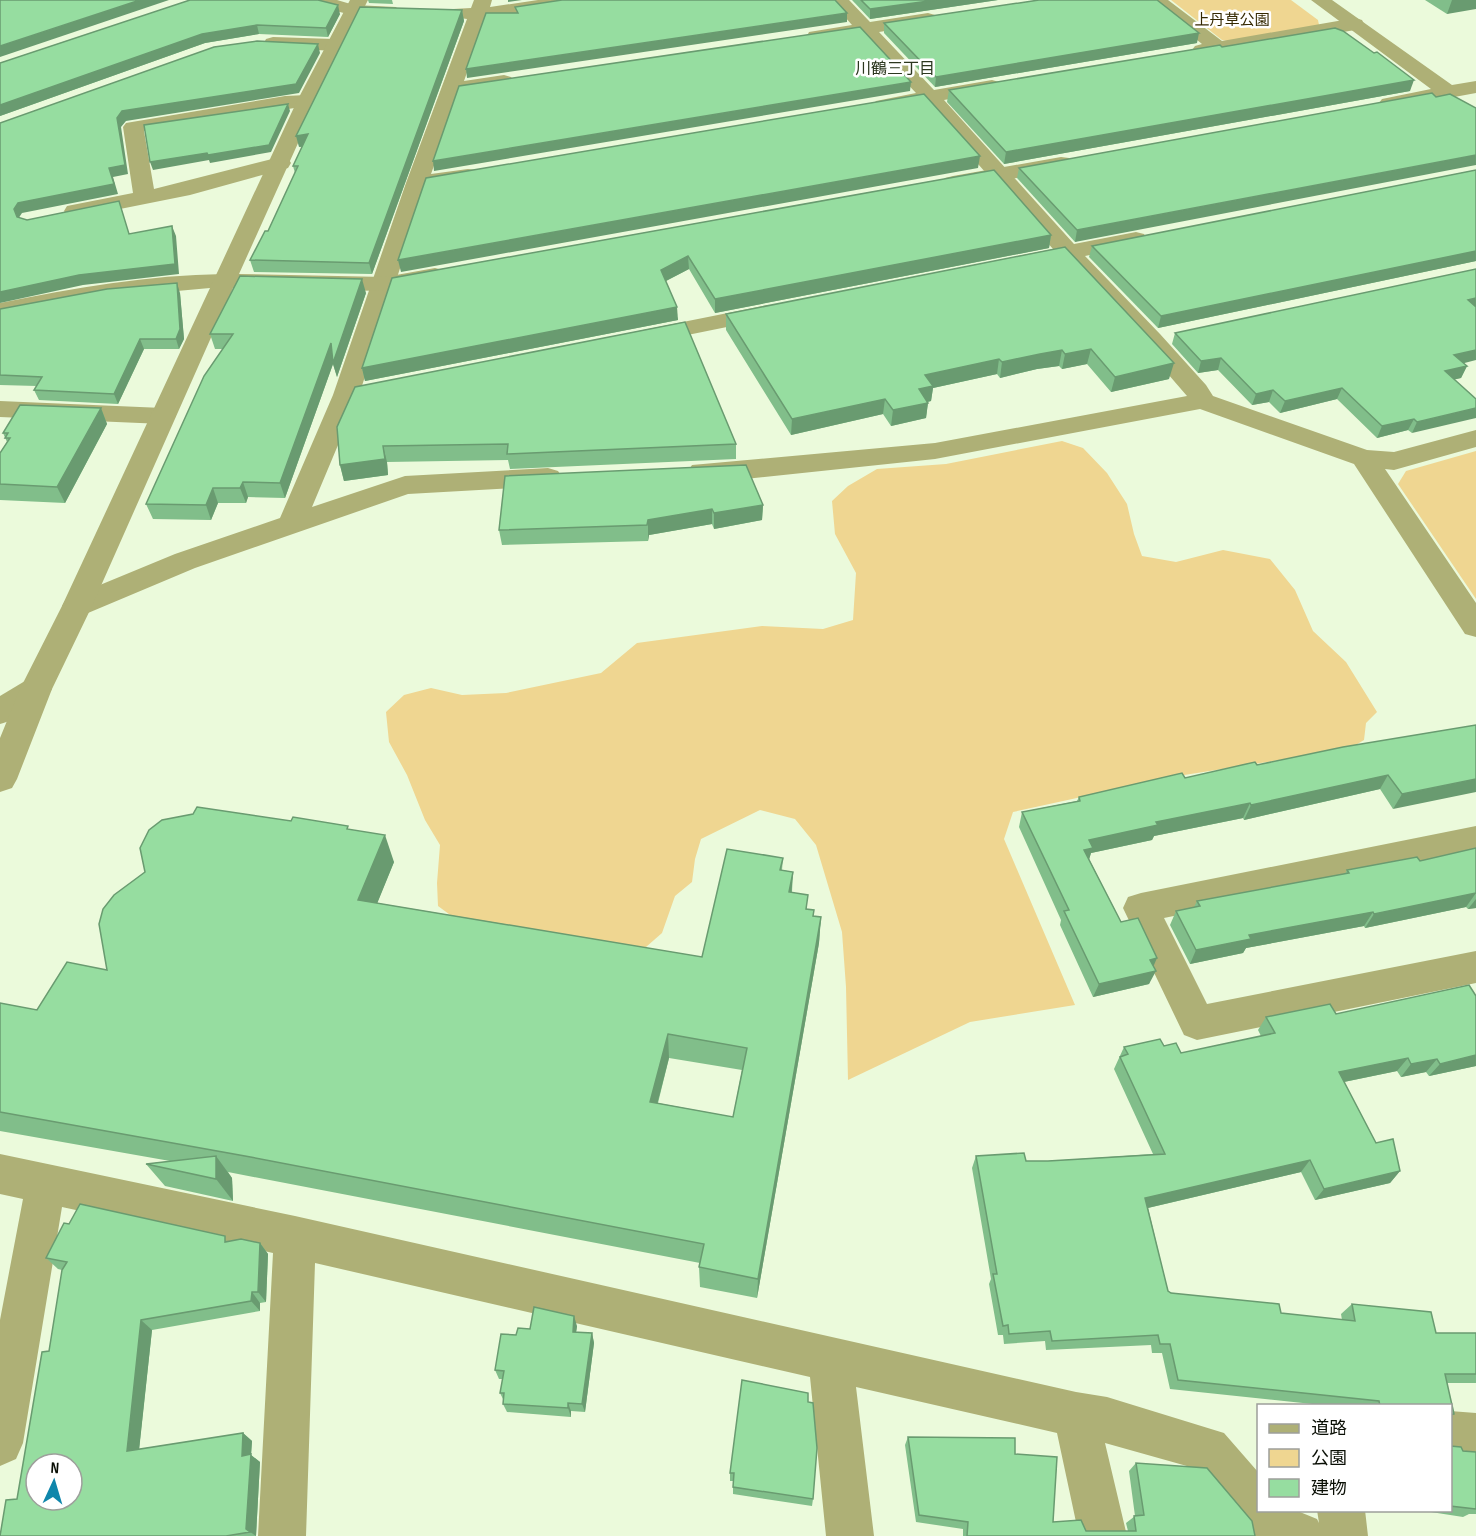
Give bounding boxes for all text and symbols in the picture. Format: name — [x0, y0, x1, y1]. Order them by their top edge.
park label: 上丹草公園 — [1194, 11, 1270, 30]
district label: 川鶴三丁目 — [855, 60, 935, 79]
legend — [1257, 1404, 1452, 1512]
text: 道路 — [1311, 1418, 1347, 1439]
text: 公園 — [1311, 1448, 1347, 1469]
north arrow — [24, 1452, 84, 1512]
text: N — [50, 1459, 60, 1478]
text: 建物 — [1311, 1478, 1347, 1499]

